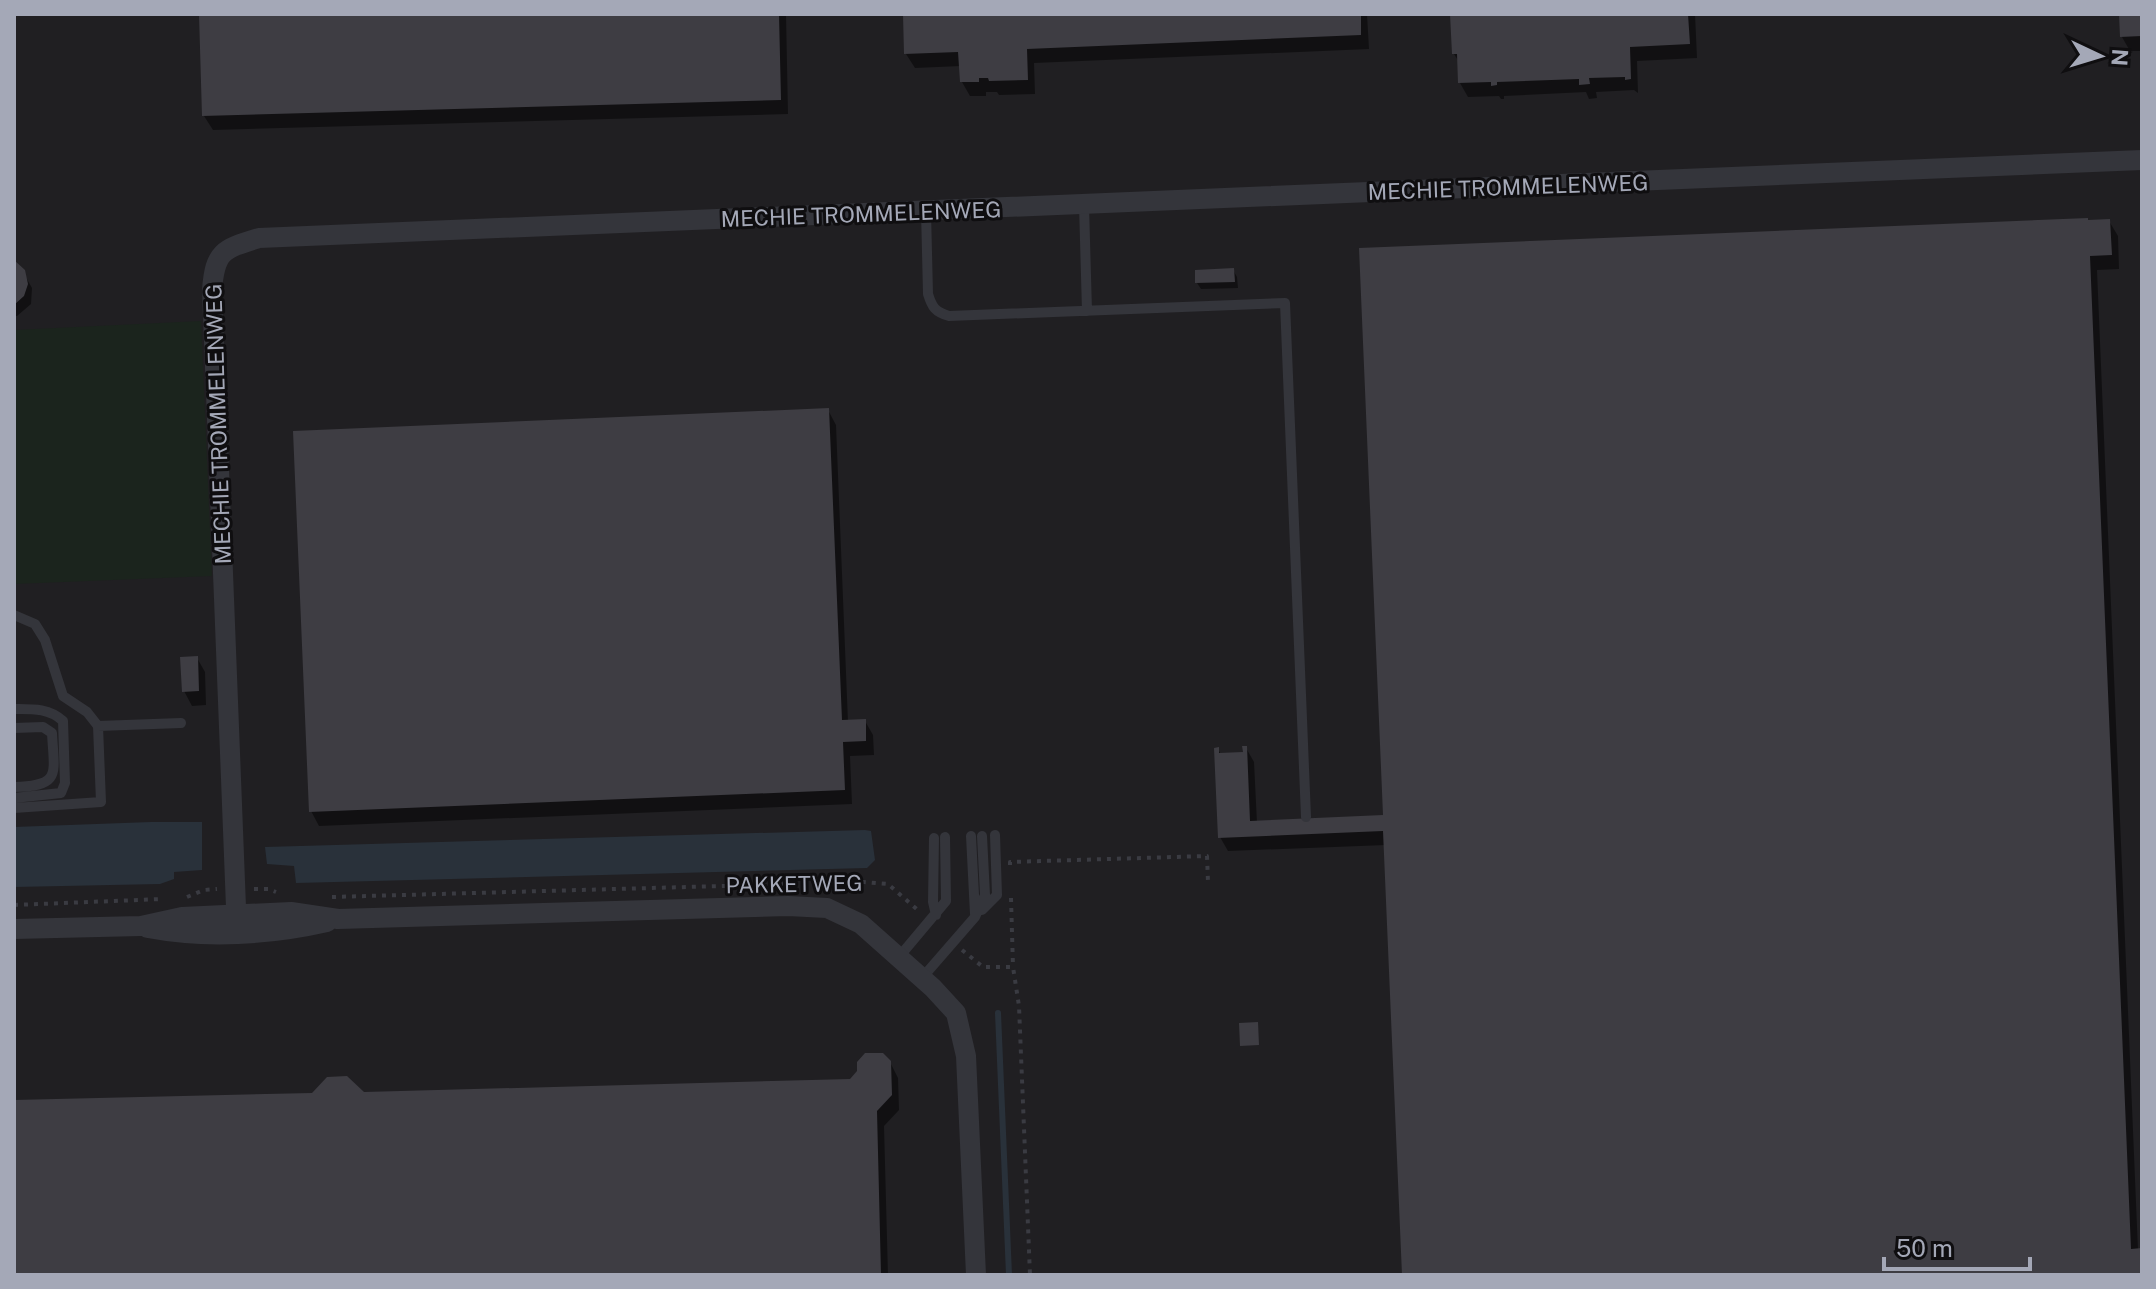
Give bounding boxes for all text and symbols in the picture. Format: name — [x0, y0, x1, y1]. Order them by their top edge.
north arrow — [2060, 16, 2140, 96]
text: N — [2106, 48, 2134, 67]
street label: MECHIE TROMMELENWEG — [1367, 169, 1649, 205]
street label: MECHIE TROMMELENWEG — [720, 196, 1002, 232]
street label: MECHIE TROMMELENWEG — [200, 283, 236, 565]
street label: PAKKETWEG — [725, 870, 863, 898]
scale bar — [1884, 1221, 2030, 1271]
text: 50 m — [1896, 1234, 1953, 1262]

